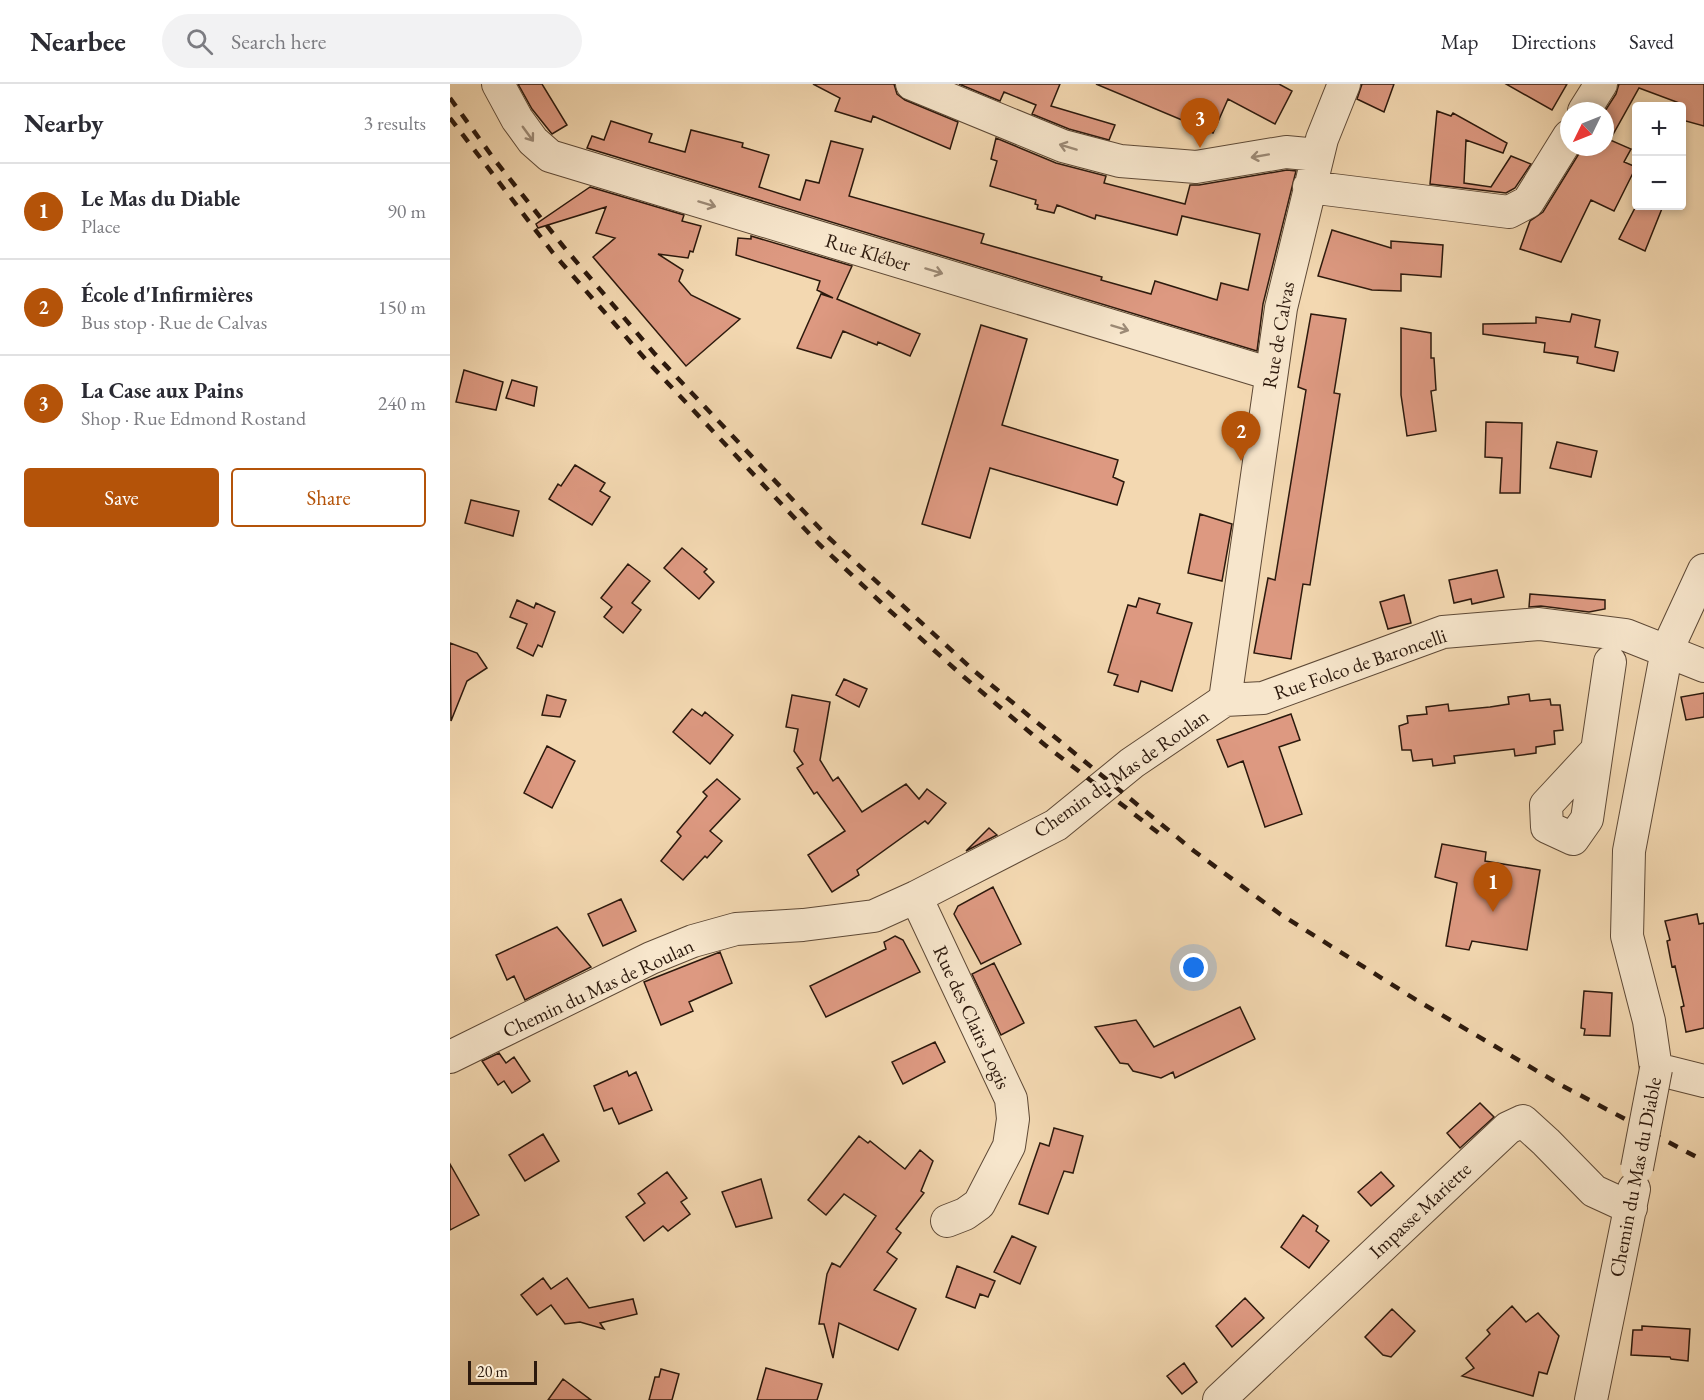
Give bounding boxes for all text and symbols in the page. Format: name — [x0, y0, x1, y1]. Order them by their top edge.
search box — [162, 14, 582, 68]
text: Nearbee — [30, 23, 126, 59]
icon: search — [183, 25, 216, 58]
text: Search here — [231, 27, 326, 56]
text: Map — [1441, 28, 1478, 55]
text: Directions — [1511, 28, 1596, 55]
text: Saved — [1629, 28, 1674, 55]
pin: 3 — [1180, 98, 1220, 148]
north arrow — [1560, 102, 1614, 156]
map controls — [1632, 102, 1686, 210]
button: + — [1632, 102, 1686, 156]
text: Nearby — [24, 106, 104, 140]
text: 3 results — [363, 110, 426, 136]
one-way arrow — [522, 126, 534, 142]
one-way arrow — [1059, 141, 1078, 152]
one-way arrow — [1250, 151, 1270, 162]
button: − — [1632, 156, 1686, 210]
text: Le Mas du Diable — [81, 184, 240, 213]
text: 1 — [38, 198, 49, 224]
text: 90 m — [387, 198, 426, 224]
one-way arrow — [697, 199, 716, 210]
text: Place — [81, 213, 120, 239]
street label: Rue Kléber — [822, 227, 914, 277]
one-way arrow — [924, 266, 943, 277]
street label: Rue de Calvas — [1256, 279, 1300, 391]
text: École d'Infirmières — [81, 280, 253, 309]
text: 2 — [38, 294, 49, 320]
text: 150 m — [378, 294, 426, 320]
text: Bus stop · Rue de Calvas — [81, 309, 267, 335]
one-way arrow — [1110, 323, 1129, 334]
text: La Case aux Pains — [81, 376, 243, 405]
text: 3 — [38, 390, 49, 416]
text: 240 m — [378, 390, 426, 416]
text: Shop · Rue Edmond Rostand — [81, 405, 306, 431]
pin: 2 — [1222, 412, 1260, 461]
button: Save — [24, 468, 219, 527]
button: Share — [231, 468, 426, 527]
street label: Rue Folco de Baroncelli — [1270, 622, 1450, 706]
street label: Chemin du Mas de Roulan — [1028, 702, 1214, 843]
pin: 1 — [1474, 862, 1512, 912]
street label: Chemin du Mas de Roulan — [498, 932, 698, 1044]
street label: Rue des Clairs Logis — [927, 941, 1017, 1093]
your location — [1179, 953, 1208, 982]
street label: Chemin du Mas du Diable — [1603, 1075, 1667, 1279]
street label: Impasse Mariette — [1363, 1156, 1477, 1264]
scale bar — [468, 1358, 537, 1386]
text: 20 m — [477, 1361, 508, 1382]

